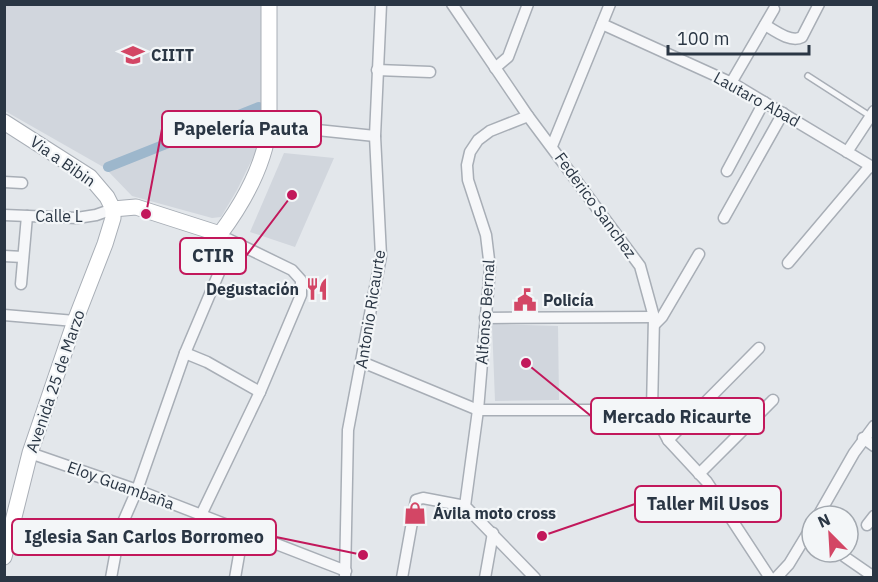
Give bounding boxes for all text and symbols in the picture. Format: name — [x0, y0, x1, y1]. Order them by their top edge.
scale bar — [668, 18, 809, 56]
text: 100 m — [677, 27, 729, 50]
school or university icon: CIITT — [120, 42, 146, 68]
place label: CIITT — [151, 45, 194, 65]
street label: Lautaro Abad — [710, 67, 804, 131]
callout: Papelería Pauta — [162, 111, 321, 147]
text: Papelería Pauta — [174, 117, 308, 140]
street label: Via a Bibin — [26, 131, 100, 191]
street label: Federico Sanchez — [551, 148, 641, 262]
street label: Calle L — [35, 206, 83, 226]
callout: CTIR — [180, 238, 246, 274]
text: CTIR — [192, 244, 234, 267]
street label: Antonio Ricaurte — [351, 248, 389, 370]
street label: Alfonso Bernal — [471, 259, 499, 365]
restaurant icon: Degustación — [304, 276, 330, 302]
place label: Degustación — [206, 279, 299, 299]
public building icon: Policía — [512, 287, 538, 313]
place label: Policía — [543, 290, 594, 310]
street label: Avenida 25 de Marzo — [21, 307, 89, 455]
callout: Mercado Ricaurte — [591, 398, 764, 434]
text: Mercado Ricaurte — [603, 405, 751, 428]
street label: Eloy Guambaña — [65, 456, 178, 514]
callout: Taller Mil Usos — [635, 486, 781, 522]
text: Taller Mil Usos — [647, 492, 769, 515]
shop icon: Ávila moto cross — [402, 500, 428, 526]
place label: Ávila moto cross — [433, 502, 556, 523]
north arrow — [800, 504, 860, 564]
text: N — [815, 509, 833, 532]
callout: Iglesia San Carlos Borromeo — [12, 519, 276, 555]
text: Iglesia San Carlos Borromeo — [24, 525, 264, 548]

